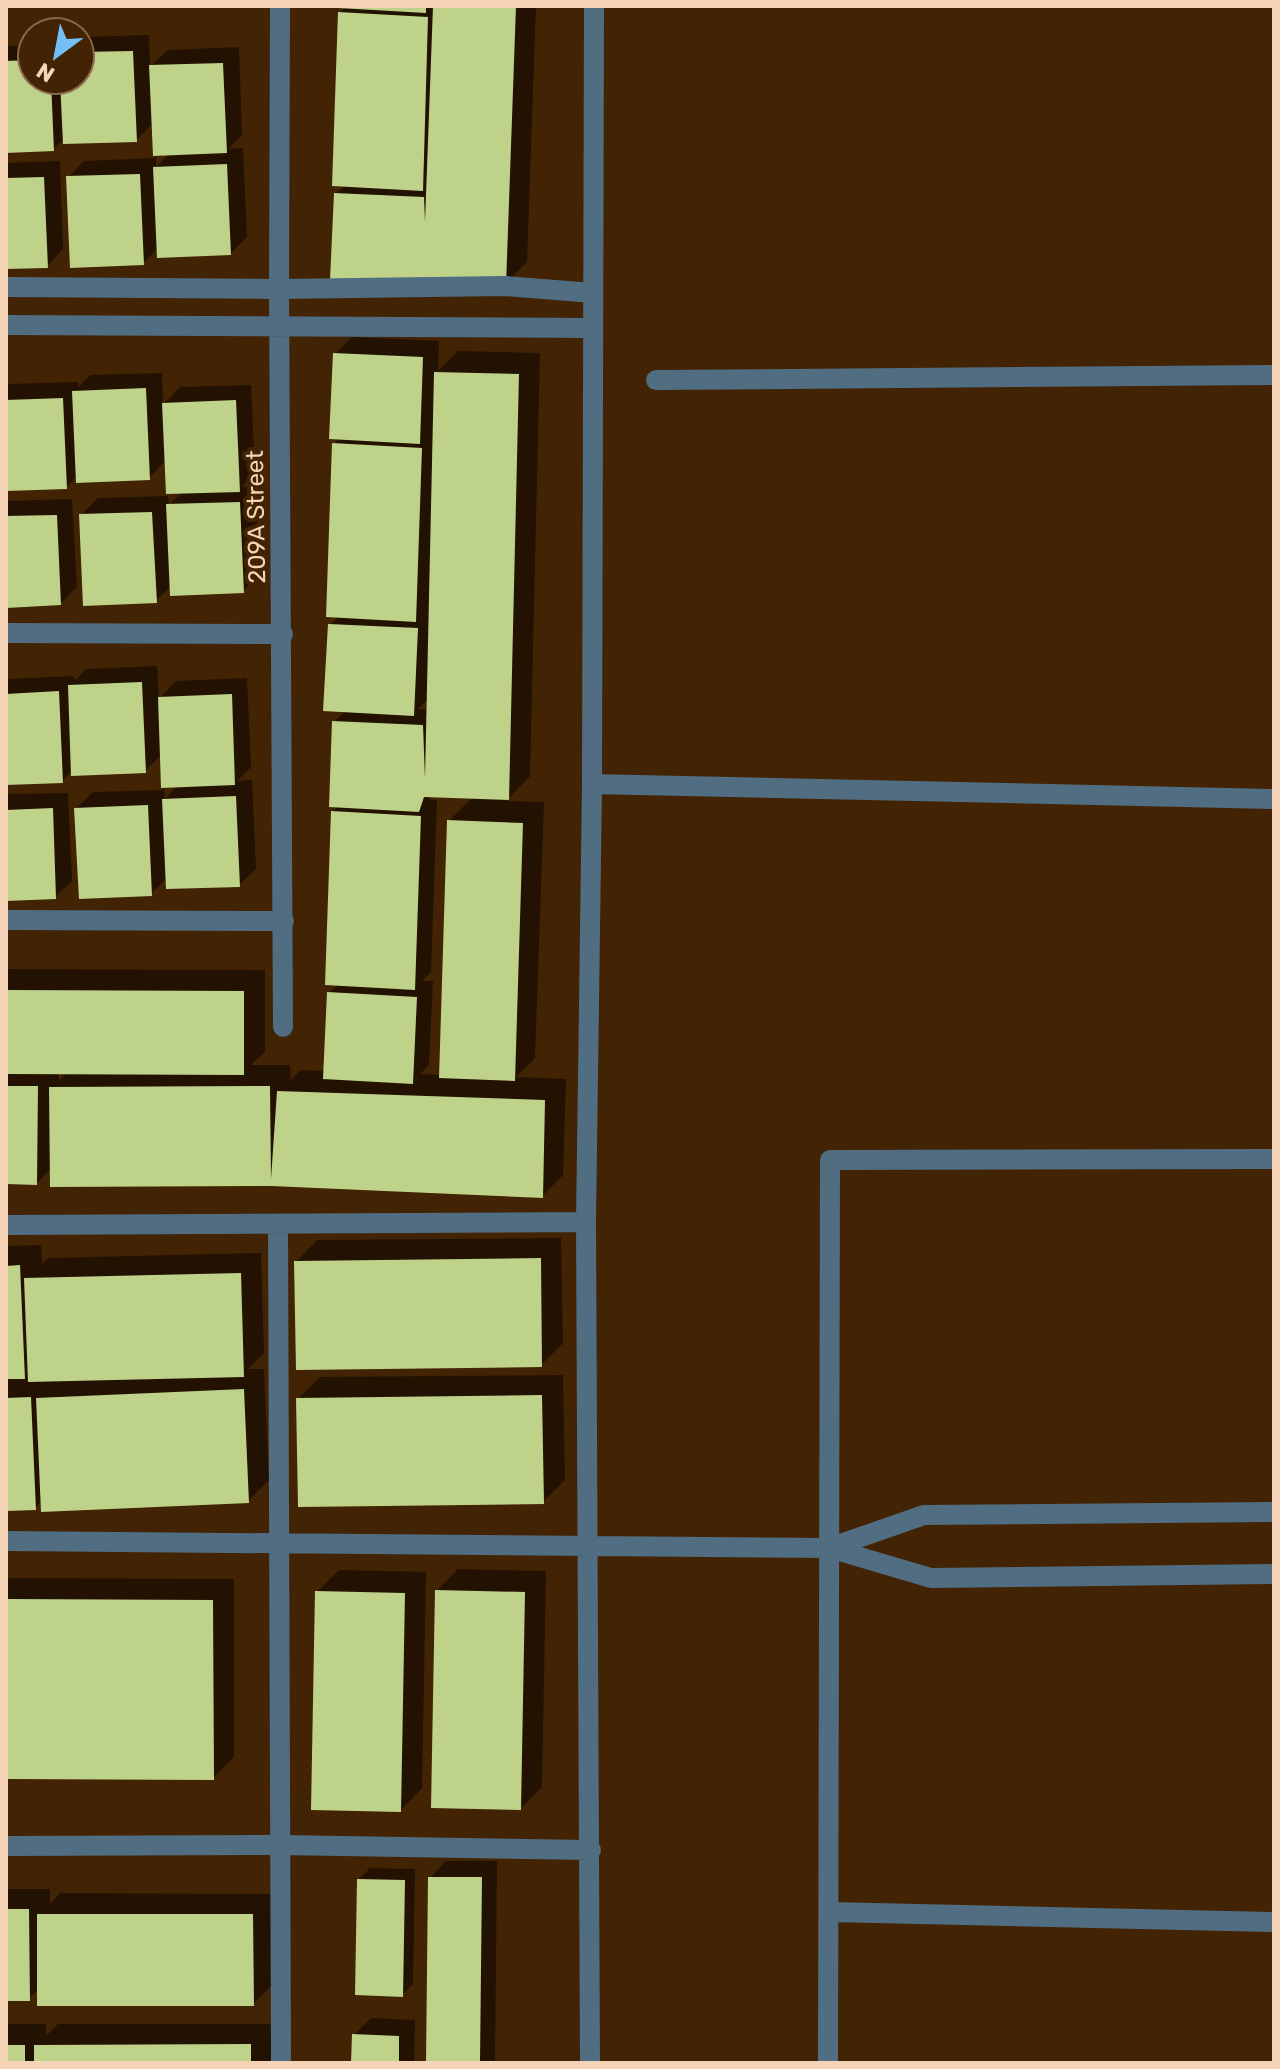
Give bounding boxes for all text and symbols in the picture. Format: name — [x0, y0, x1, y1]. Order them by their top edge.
north arrow — [16, 16, 96, 96]
text: N — [32, 57, 60, 88]
street label: 209A Street — [241, 450, 271, 584]

